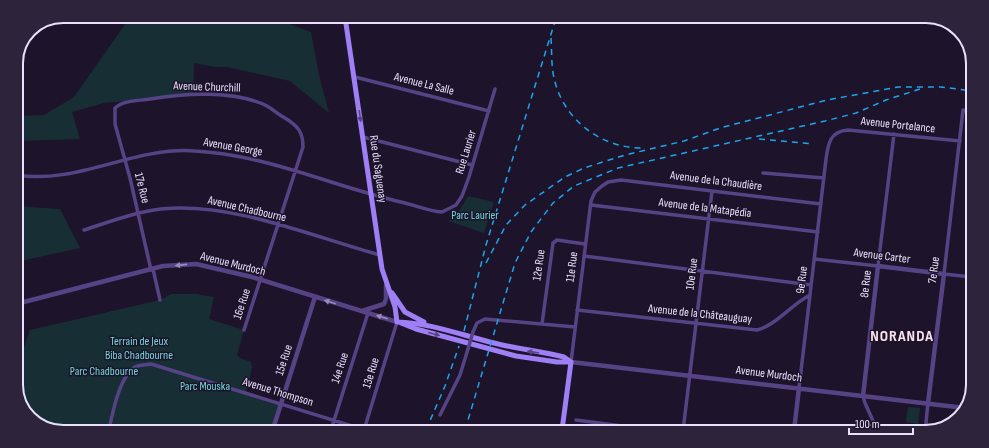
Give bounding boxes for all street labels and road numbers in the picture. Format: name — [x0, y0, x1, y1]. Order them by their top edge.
street label: Avenue La Salle — [391, 69, 456, 99]
street label: Avenue Churchill — [172, 78, 241, 96]
street label: Avenue Portelance — [859, 114, 936, 136]
street label: Rue Laurier — [452, 128, 480, 176]
street label: Avenue George — [201, 134, 264, 160]
street label: Rue du Saguenay — [366, 134, 390, 204]
street label: Avenue de la Chaudière — [668, 168, 763, 194]
street label: 17e Rue — [131, 171, 153, 205]
street label: Avenue Chadbourne — [205, 192, 288, 225]
street label: Avenue de la Matapédia — [657, 195, 753, 221]
street label: Avenue Carter — [852, 245, 912, 267]
street label: Avenue Murdoch — [198, 248, 267, 279]
street label: 12e Rue — [529, 248, 549, 282]
street label: 11e Rue — [563, 251, 581, 283]
street label: 7e Rue — [925, 256, 943, 284]
street label: 10e Rue — [683, 257, 701, 291]
street label: 9e Rue — [793, 265, 811, 295]
street label: 8e Rue — [857, 269, 875, 298]
street label: 16e Rue — [230, 287, 254, 321]
street label: Avenue de la Châteauguay — [646, 301, 753, 327]
street label: 15e Rue — [272, 343, 296, 377]
street label: 14e Rue — [328, 351, 352, 385]
street label: 13e Rue — [359, 356, 383, 390]
street label: Avenue Murdoch — [734, 362, 803, 386]
street label: Avenue Thompson — [240, 374, 315, 410]

